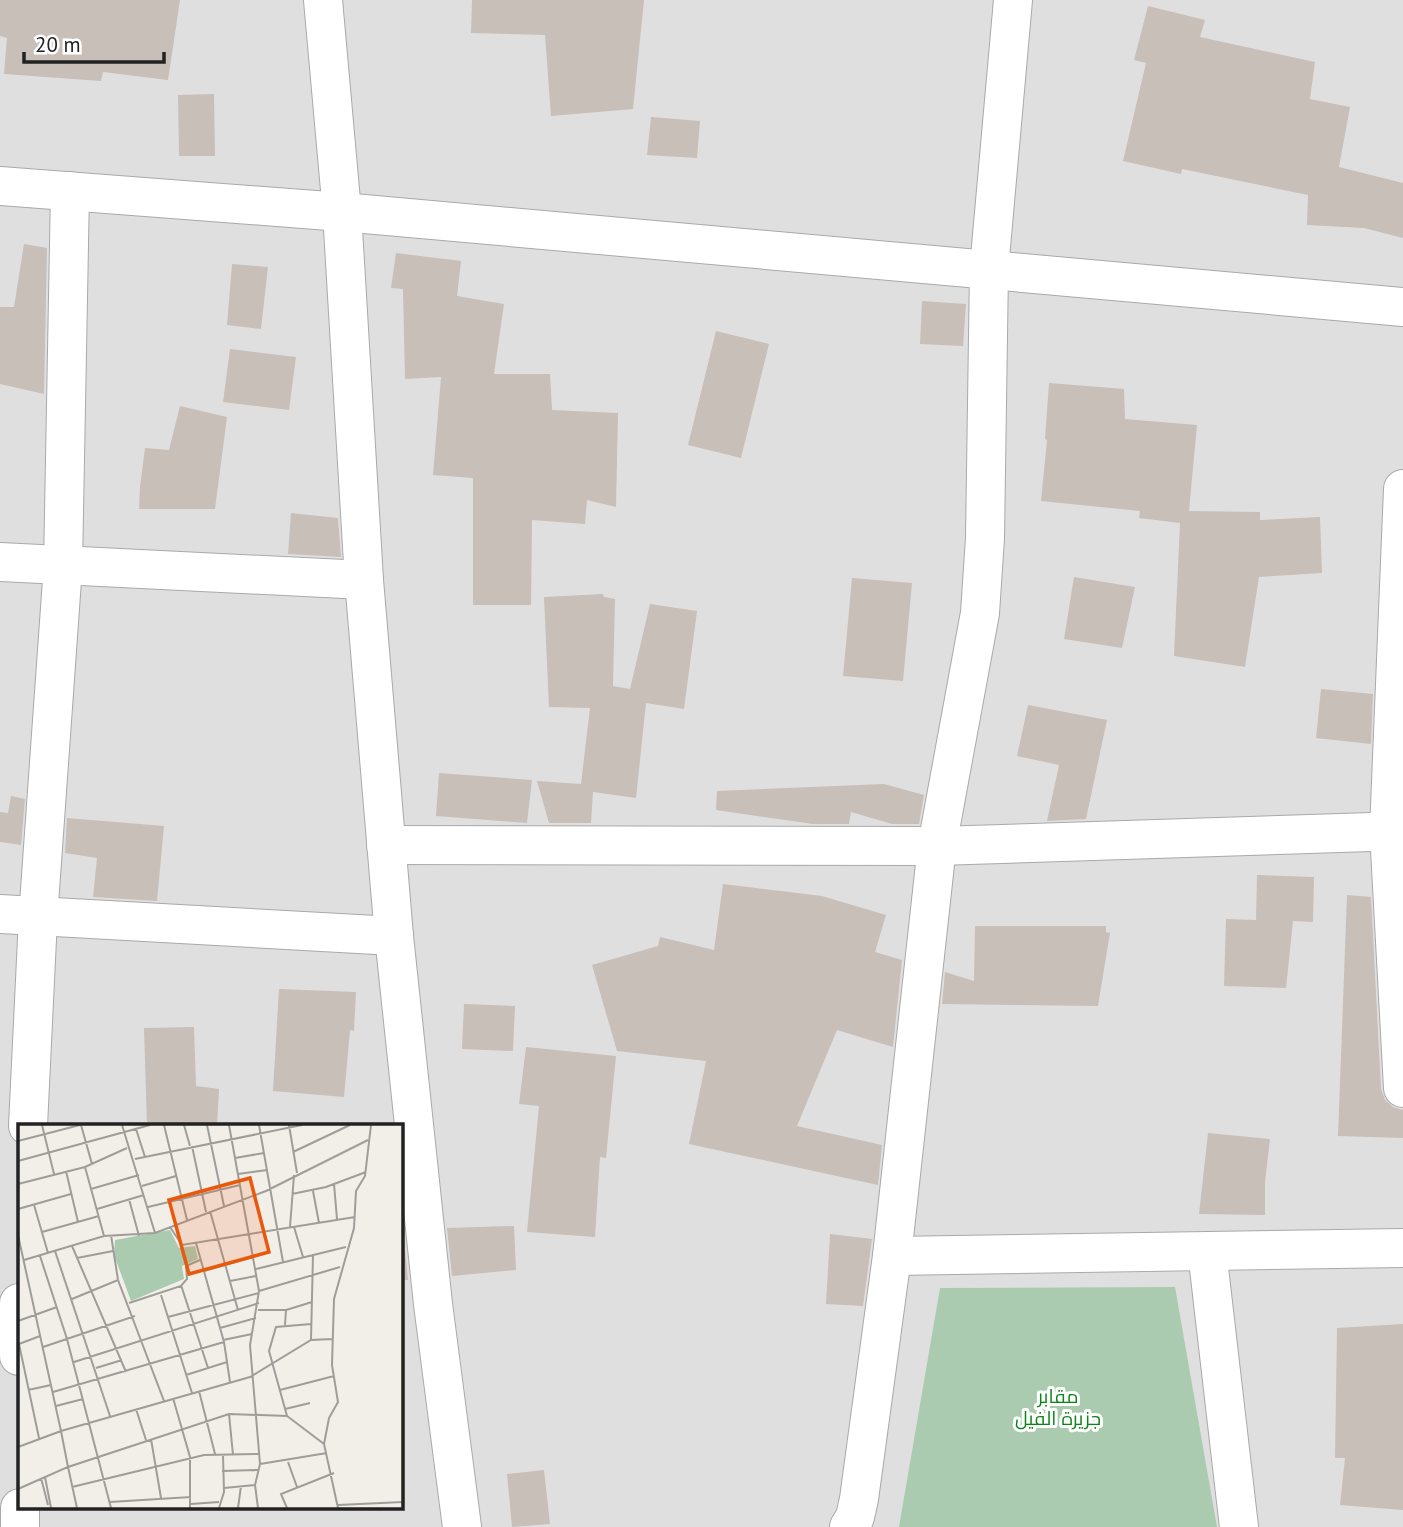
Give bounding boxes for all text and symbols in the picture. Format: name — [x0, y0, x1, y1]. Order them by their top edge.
scale bar — [24, 21, 164, 65]
text: 20 m — [35, 31, 81, 58]
inset map — [18, 1124, 402, 1510]
park label: مقابر جزيرة الفيل — [1015, 1384, 1101, 1430]

